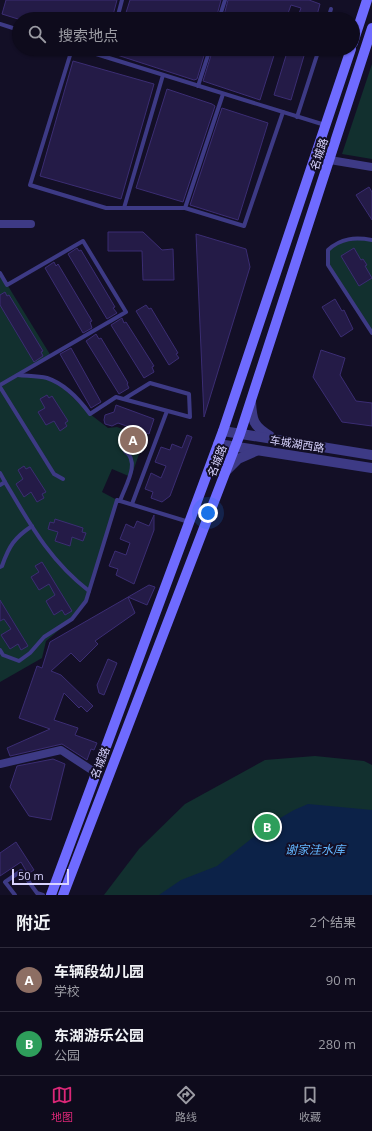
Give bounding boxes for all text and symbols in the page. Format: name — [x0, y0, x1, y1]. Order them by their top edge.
search box — [12, 12, 360, 56]
icon: search — [26, 23, 48, 45]
text: 搜索地点 — [58, 25, 118, 45]
street label: 名城路 — [306, 136, 331, 172]
pin: A — [120, 425, 146, 455]
street label: 车城湖西路 — [269, 432, 325, 455]
street label: 名城路 — [204, 443, 229, 479]
your location — [198, 503, 218, 523]
street label: 名城路 — [87, 745, 112, 781]
pin: B — [254, 812, 280, 842]
water label: 谢家洼水库 — [285, 841, 347, 858]
scale bar — [12, 867, 69, 886]
text: 50 m — [18, 868, 44, 883]
text: 附近 — [16, 911, 50, 934]
text: 2个结果 — [310, 913, 356, 931]
text: 车辆段幼儿园 — [54, 961, 144, 981]
text: A — [25, 971, 33, 989]
text: 90 m — [326, 971, 356, 989]
text: 学校 — [54, 982, 80, 1000]
text: 东湖游乐公园 — [54, 1025, 144, 1045]
text: B — [25, 1035, 33, 1053]
text: 280 m — [318, 1035, 356, 1053]
text: 公园 — [54, 1046, 80, 1064]
tab: 地图 — [51, 1084, 73, 1124]
tab: 路线 — [175, 1084, 197, 1124]
tab: 收藏 — [299, 1084, 321, 1124]

